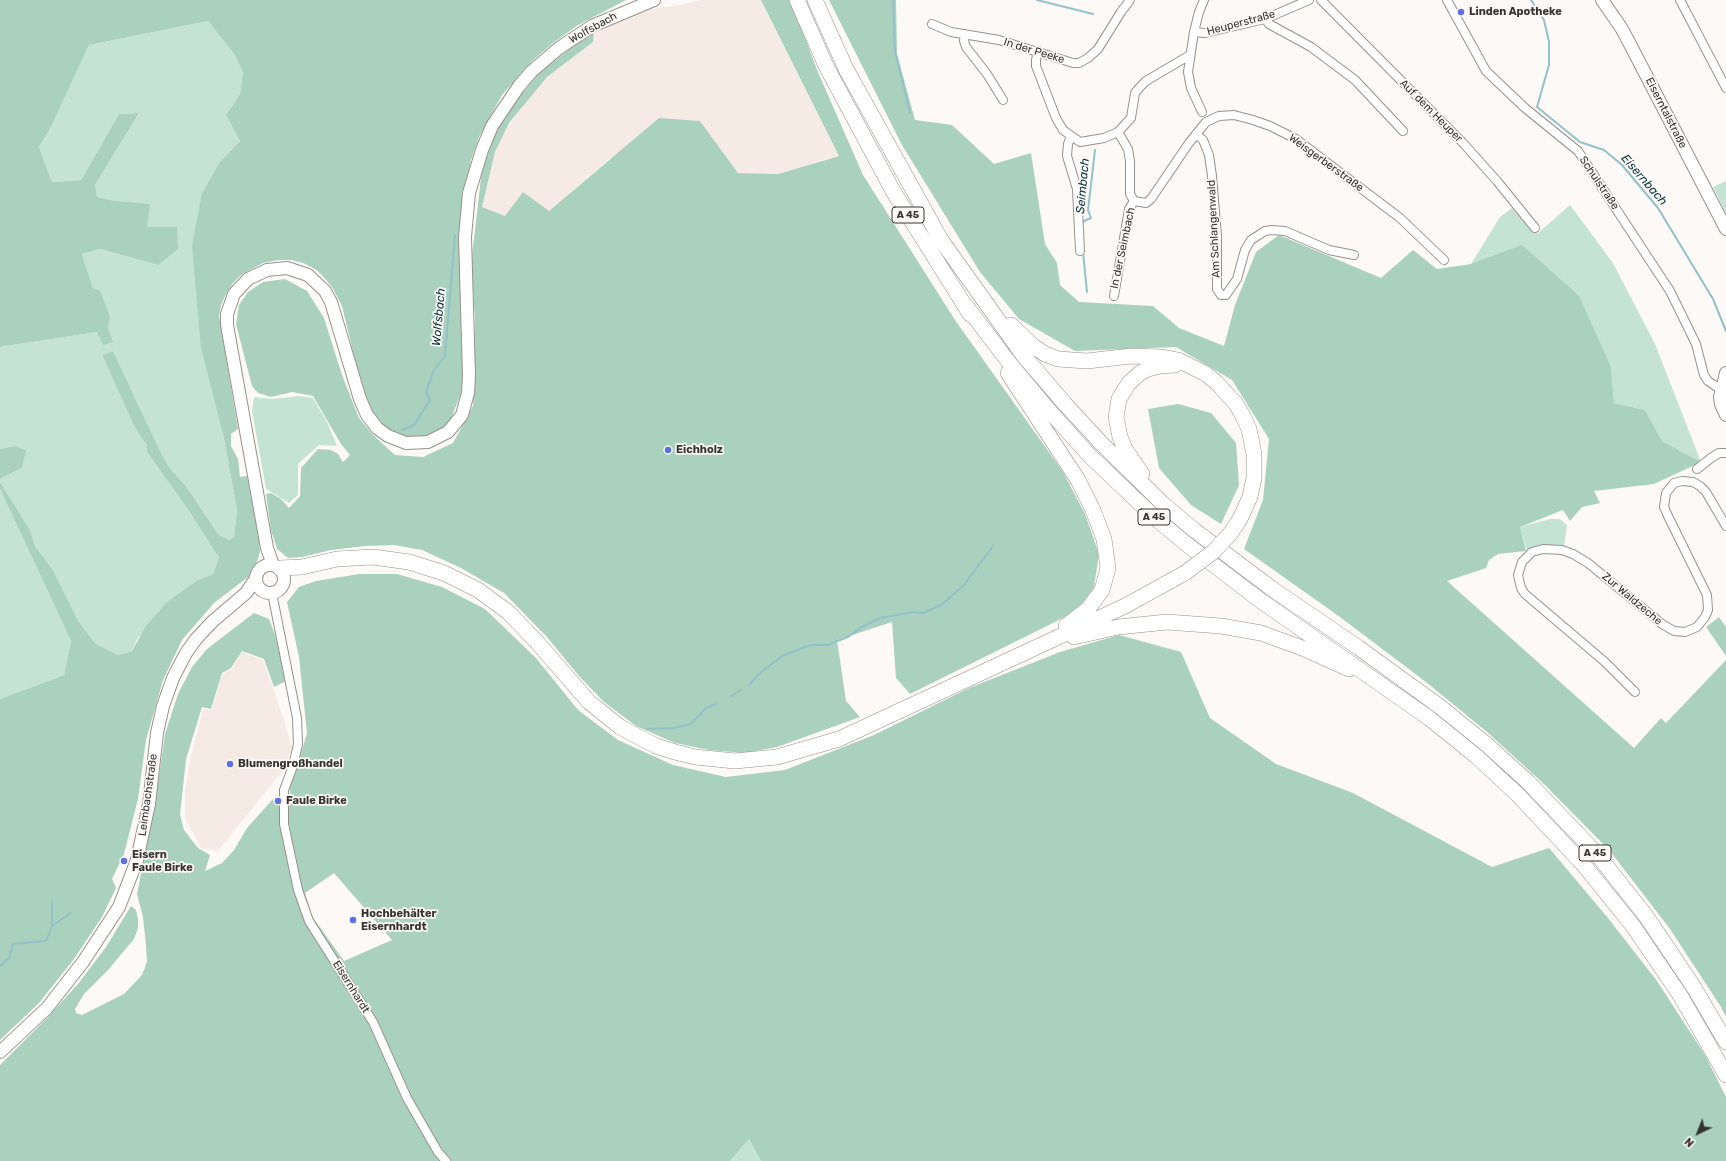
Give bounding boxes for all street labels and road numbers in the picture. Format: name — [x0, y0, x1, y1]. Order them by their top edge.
street label: Heuperstraße — [1205, 8, 1277, 38]
street label: Wolfsbach — [567, 9, 619, 47]
street label: In der Peeke — [1002, 36, 1066, 66]
street label: Eiserntalstraße — [1643, 75, 1689, 151]
street label: Auf dem Heuper — [1397, 77, 1465, 145]
street label: Weisgerberstraße — [1286, 131, 1366, 195]
street label: Schulstraße — [1576, 154, 1622, 212]
street label: Am Schlangenwald — [1205, 180, 1223, 278]
street label: In der Seimbach — [1108, 206, 1138, 290]
road number: A 45 — [892, 207, 924, 223]
road number: A 45 — [1138, 509, 1170, 525]
street label: Zur Waldzeche — [1599, 570, 1665, 628]
street label: Leimbachstraße — [136, 753, 160, 837]
road number: A 45 — [1579, 845, 1611, 861]
street label: Eisernhardt — [330, 958, 372, 1016]

